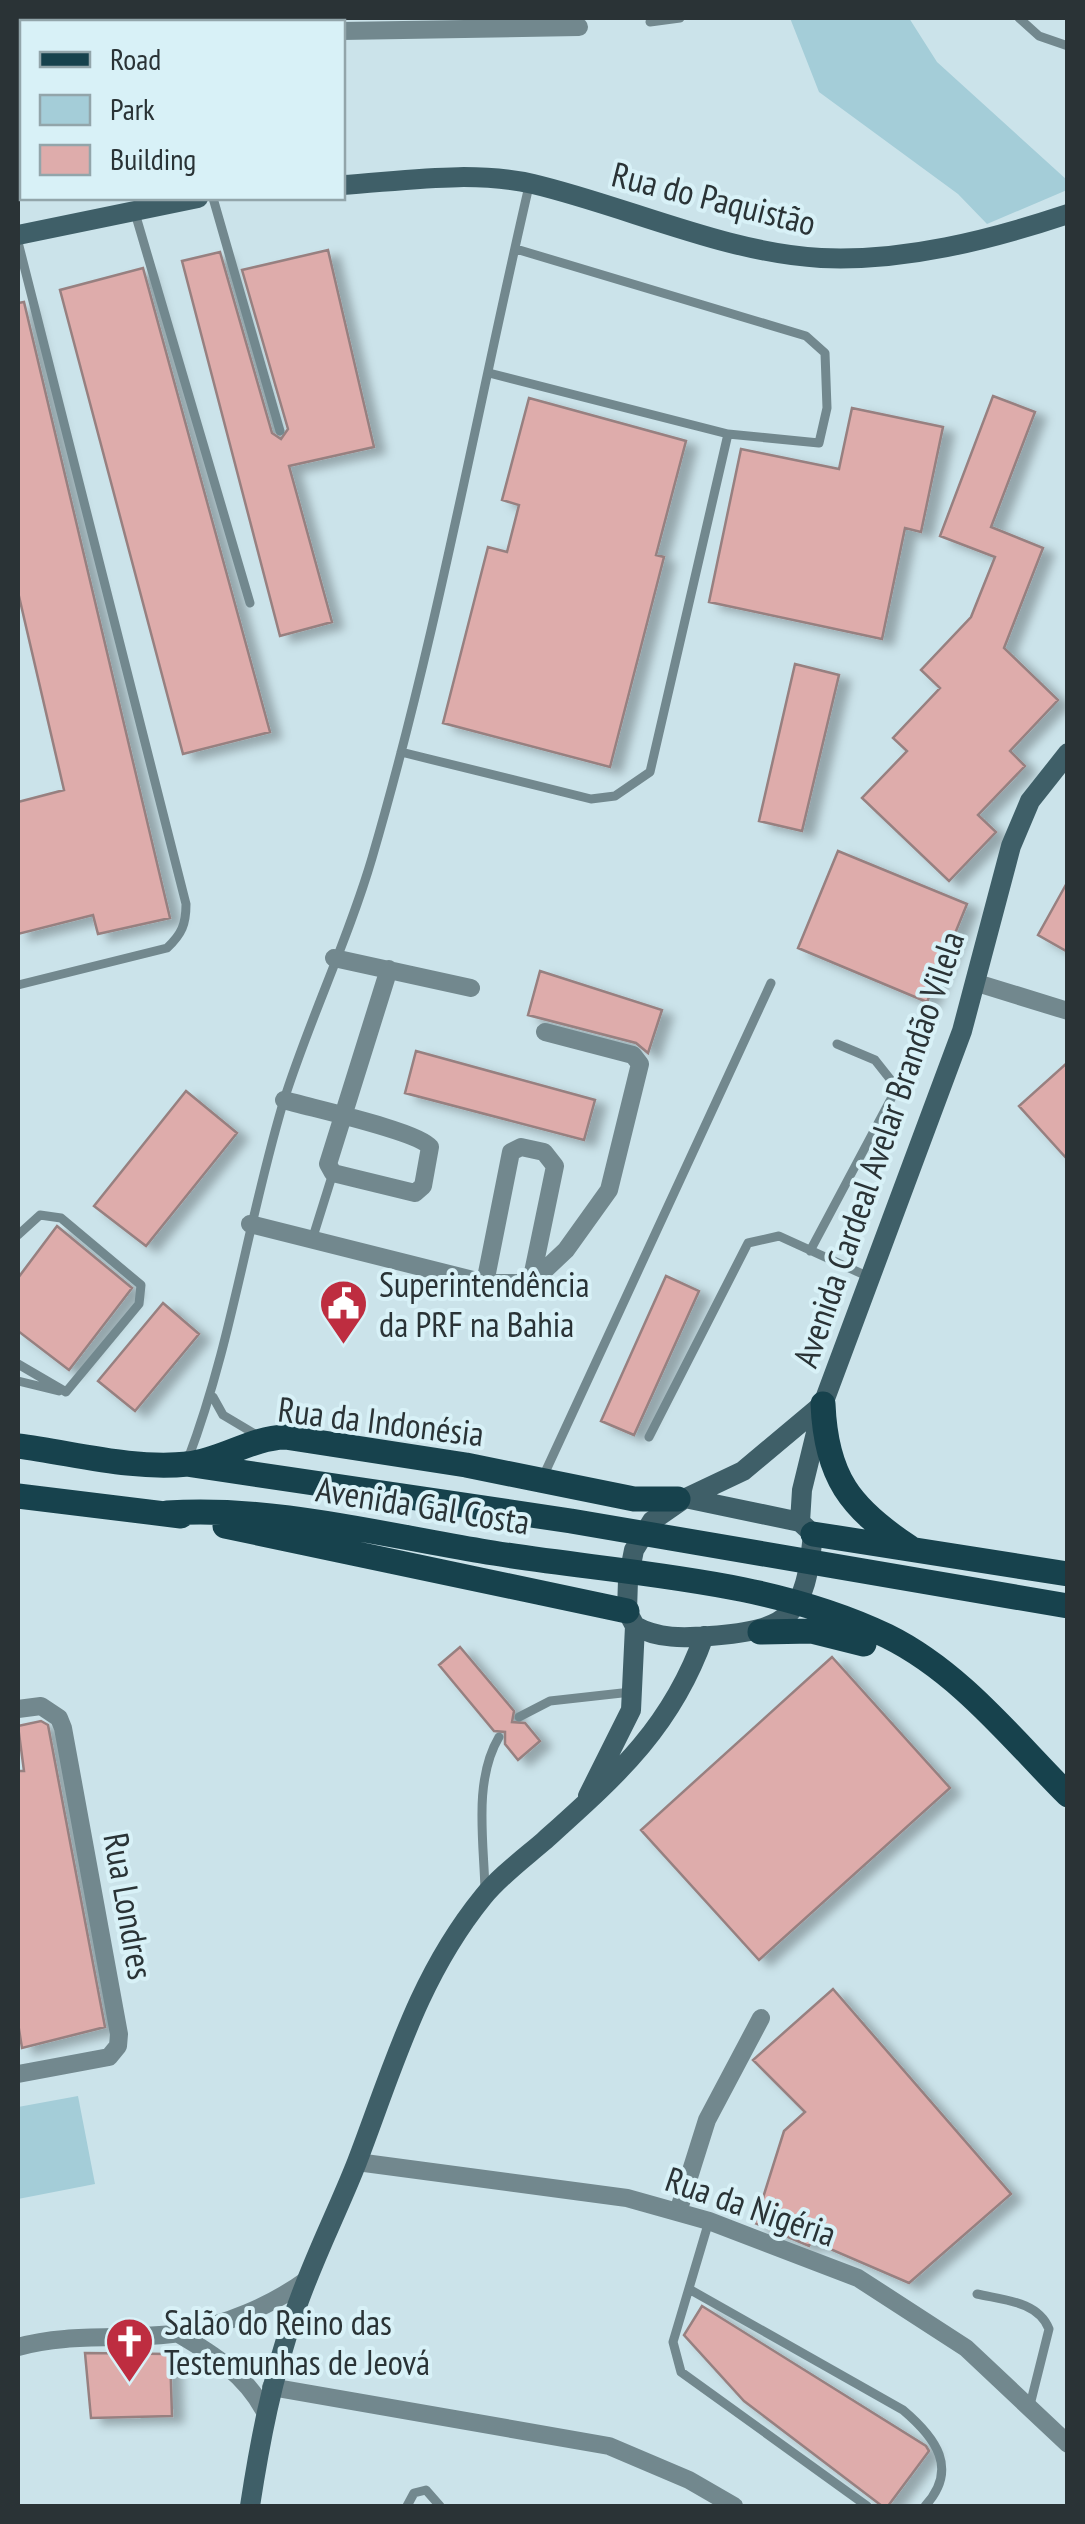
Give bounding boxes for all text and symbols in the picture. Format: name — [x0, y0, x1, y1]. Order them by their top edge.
legend — [20, 20, 345, 200]
text: Road — [110, 39, 161, 78]
text: Park — [110, 89, 155, 128]
text: Building — [110, 139, 196, 178]
street label: Rua do Paquistão — [607, 150, 821, 246]
street label: Avenida Cardeal Avelar Brandão Vilela — [782, 925, 974, 1373]
place label: Superintendência da PRF na Bahia — [379, 1261, 590, 1347]
public building icon: Superintendência da PRF na Bahia — [318, 1278, 370, 1346]
street label: Rua da Indonésia — [275, 1386, 487, 1456]
street label: Avenida Gal Costa — [313, 1465, 533, 1545]
street label: Rua Londres — [94, 1829, 164, 1983]
street label: Rua da Nigéria — [660, 2155, 842, 2257]
place label: Salão do Reino das Testemunhas de Jeová — [164, 2299, 430, 2385]
church icon: Salão do Reino das Testemunhas de Jeová — [103, 2316, 155, 2384]

